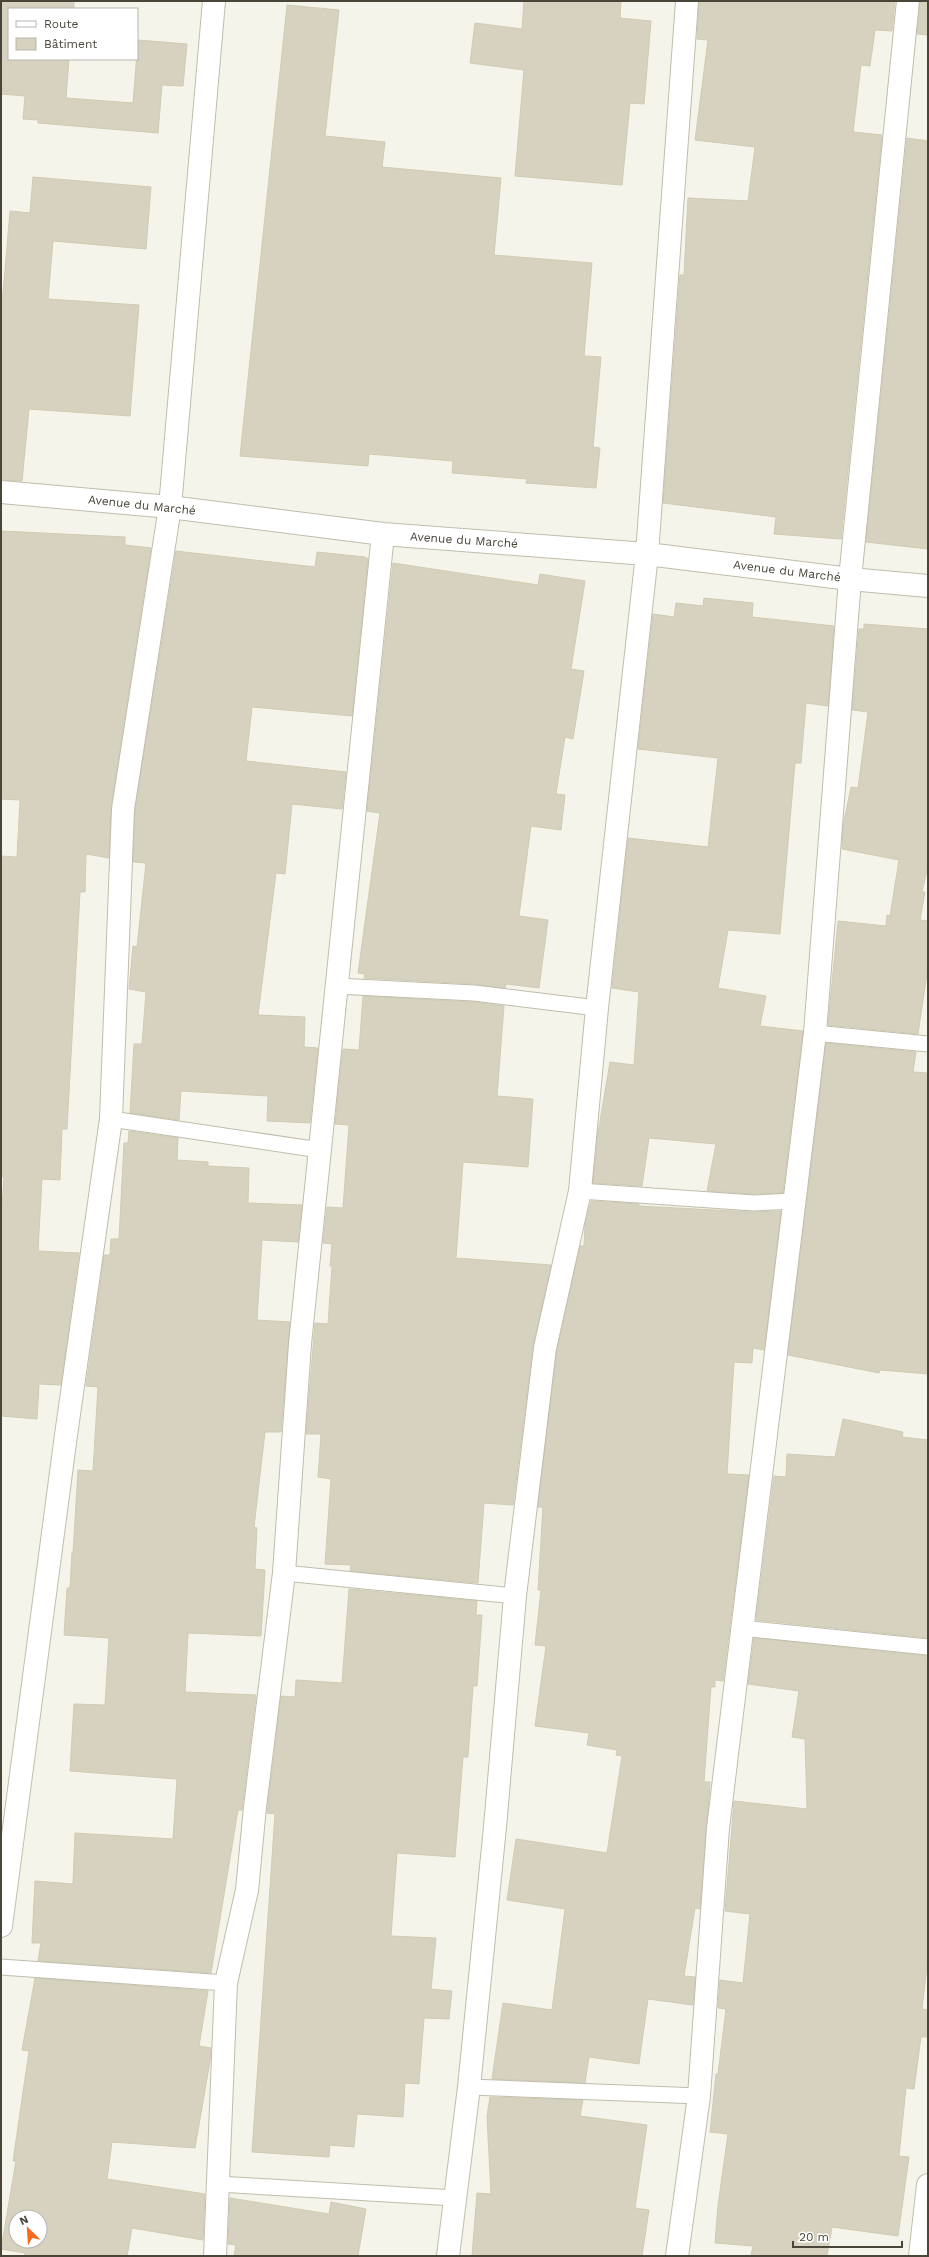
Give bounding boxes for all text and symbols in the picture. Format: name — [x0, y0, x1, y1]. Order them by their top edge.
legend — [8, 8, 138, 60]
text: Route — [44, 17, 78, 31]
text: Bâtiment — [44, 37, 97, 51]
street label: Avenue du Marché — [87, 492, 197, 518]
street label: Avenue du Marché — [409, 529, 519, 551]
street label: Avenue du Marché — [732, 557, 842, 585]
north arrow — [8, 2209, 48, 2249]
text: N — [18, 2213, 30, 2228]
scale bar — [793, 2223, 902, 2249]
text: 20 m — [799, 2230, 829, 2244]

